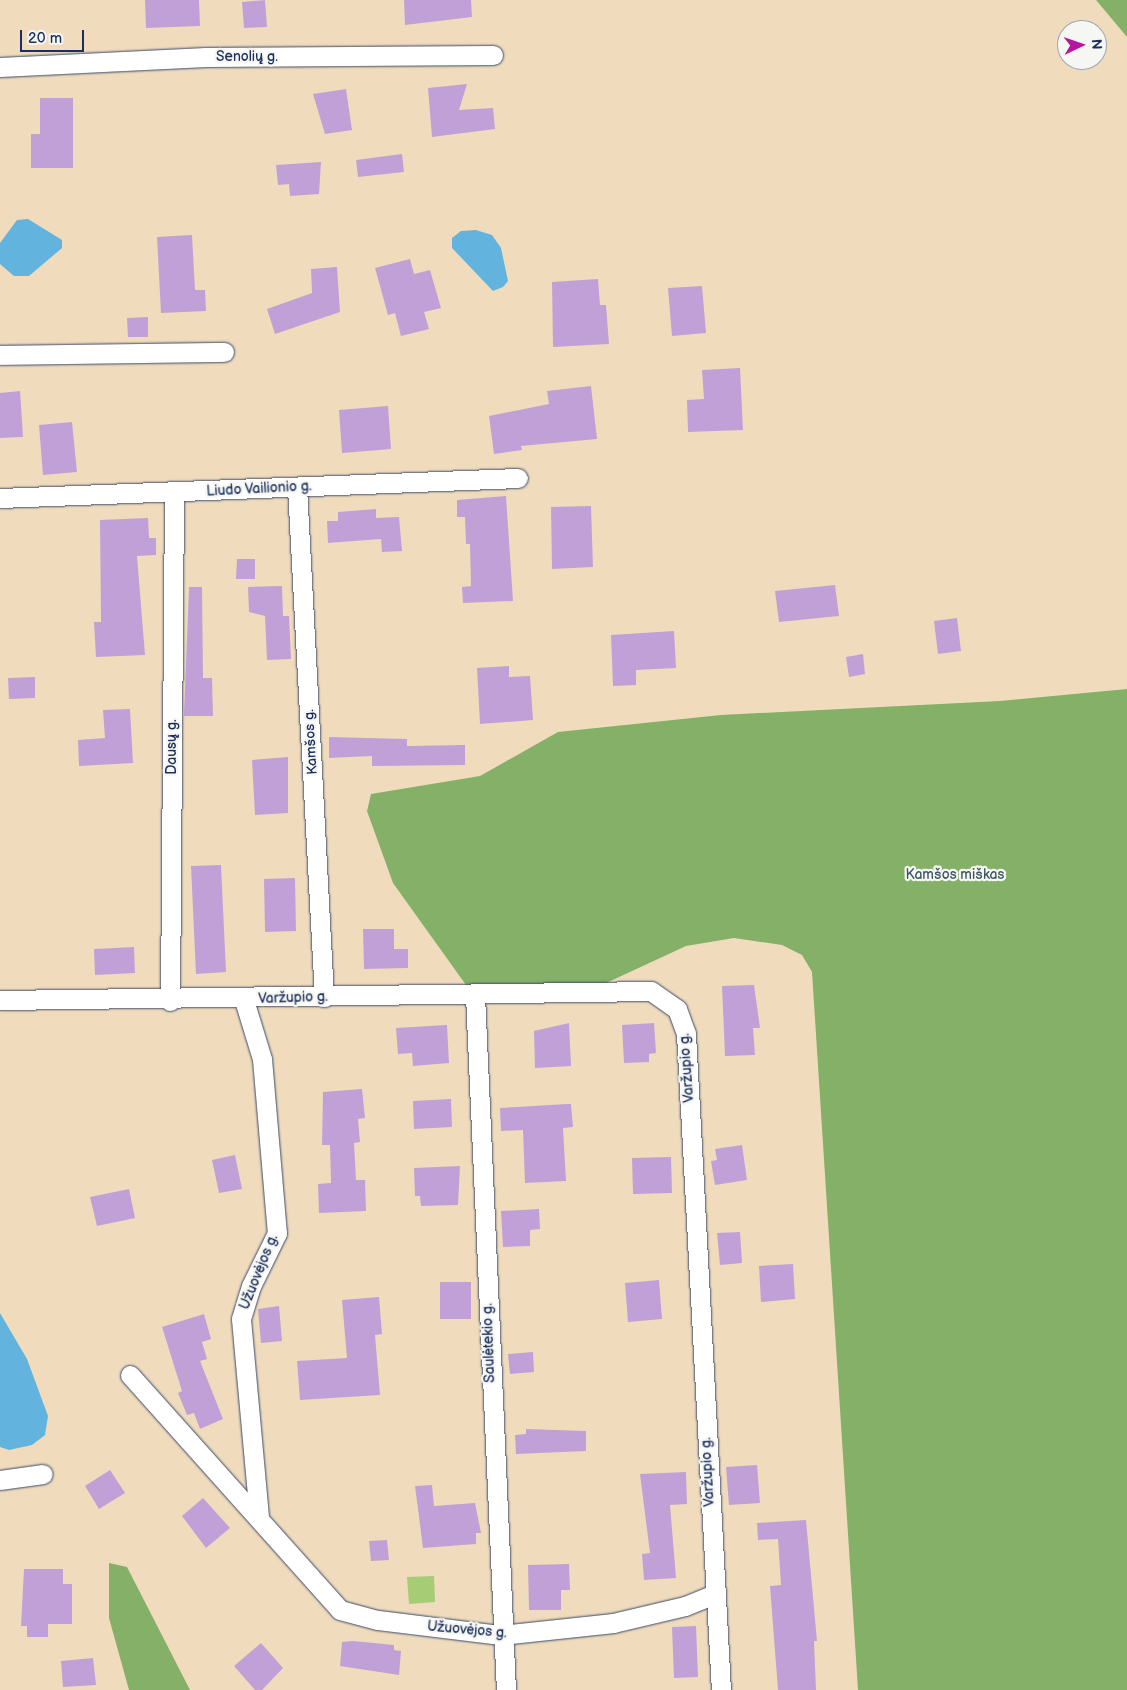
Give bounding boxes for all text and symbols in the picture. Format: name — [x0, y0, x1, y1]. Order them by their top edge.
scale bar — [22, 20, 86, 52]
north arrow — [1057, 20, 1107, 70]
text: 20 m — [28, 29, 62, 48]
text: N — [1088, 39, 1105, 50]
street label: Senolių g. — [216, 49, 278, 65]
street label: Liudo Vailionio g. — [206, 478, 312, 500]
street label: Kamšos g. — [301, 709, 321, 775]
street label: Dausų g. — [164, 719, 180, 775]
park label: Kamšos miškas — [906, 867, 1004, 883]
street label: Varžupio g. — [258, 988, 328, 1008]
street label: Varžupio g. — [676, 1033, 698, 1103]
street label: Užuovėjos g. — [236, 1232, 282, 1312]
street label: Saulėtekio g. — [479, 1303, 499, 1383]
street label: Varžupio g. — [698, 1437, 718, 1507]
street label: Užuovėjos g. — [427, 1618, 507, 1642]

